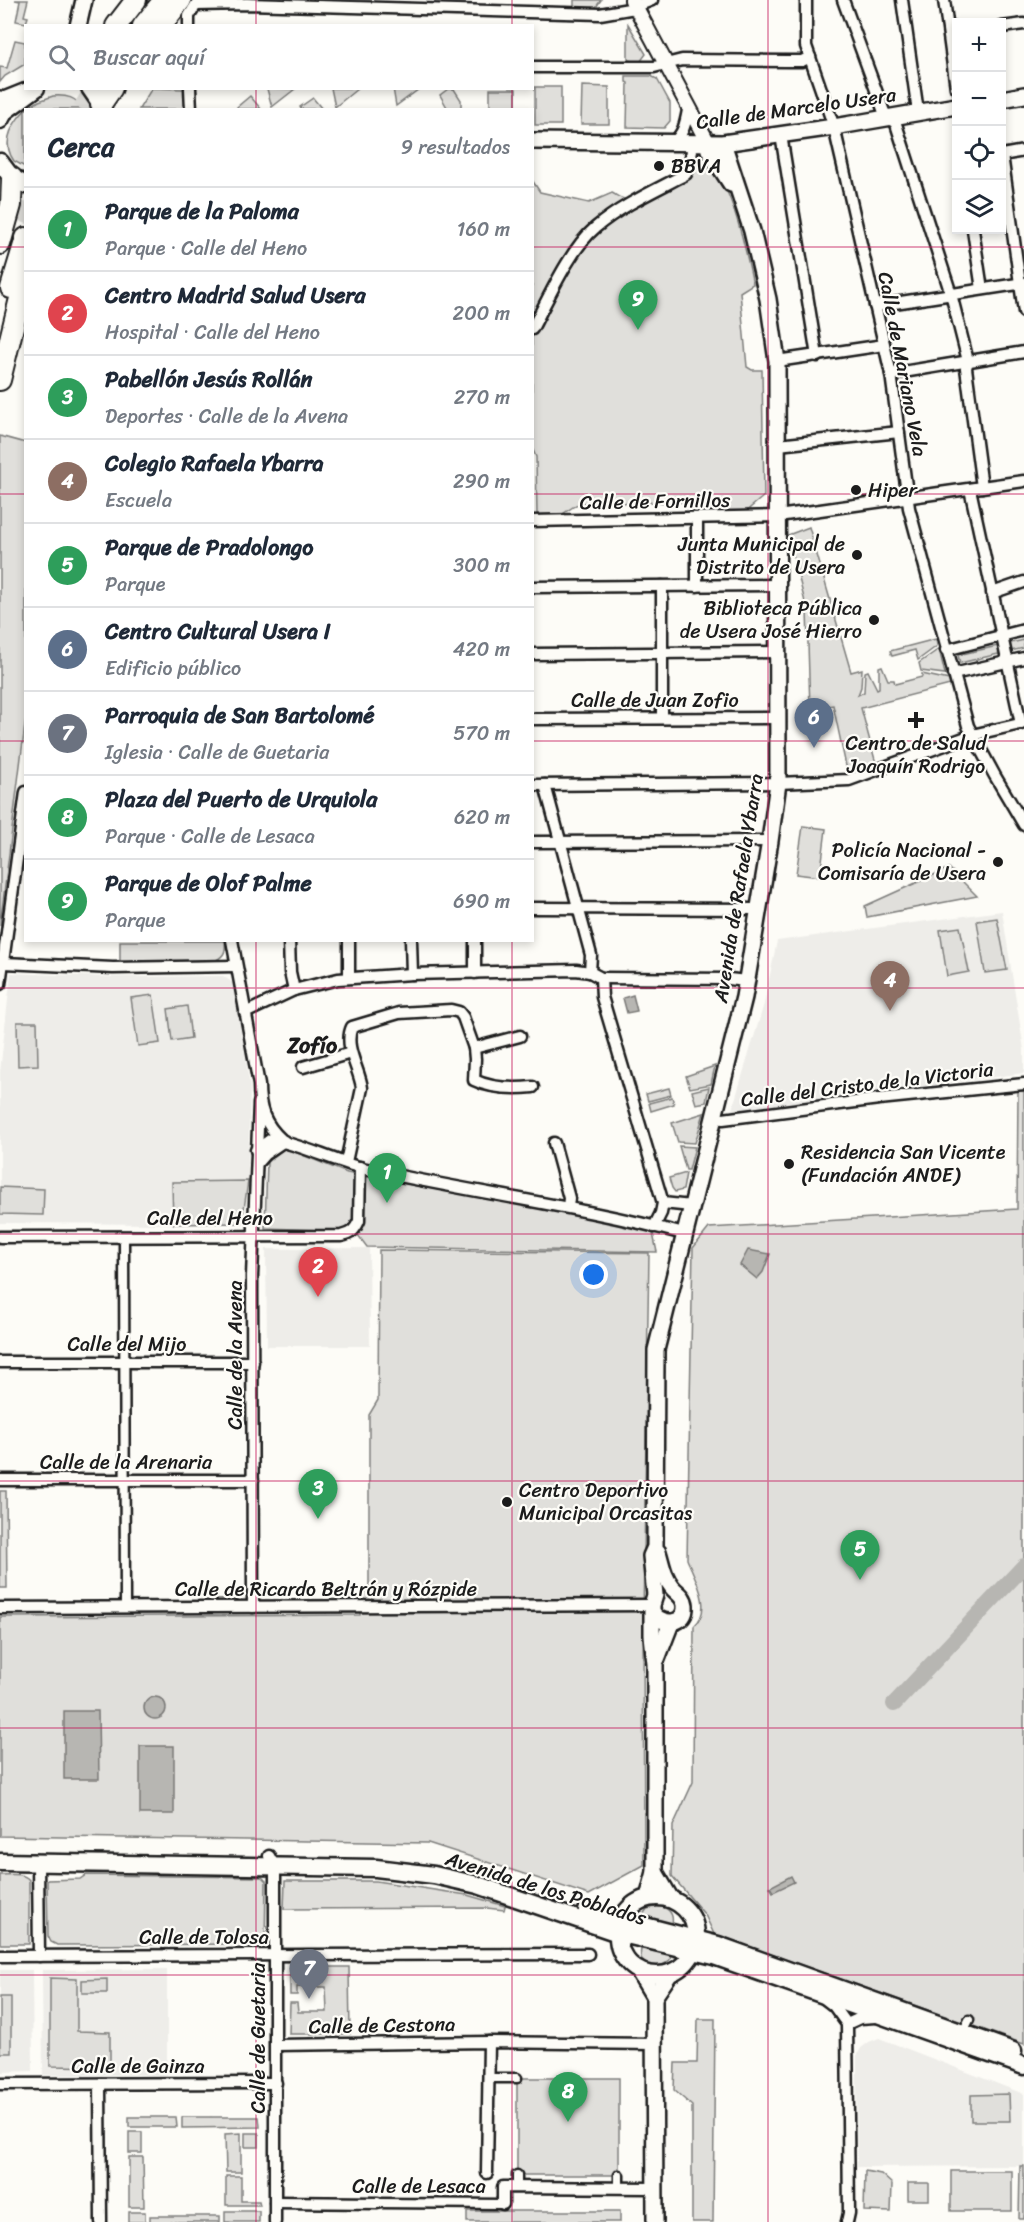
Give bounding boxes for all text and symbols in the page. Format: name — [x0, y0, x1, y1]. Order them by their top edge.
map controls — [952, 18, 1006, 234]
button: + — [952, 18, 1006, 72]
search box — [24, 24, 534, 90]
text: Buscar aquí — [93, 38, 205, 77]
icon: search — [45, 41, 78, 74]
button: − — [952, 72, 1006, 126]
street label: Calle de Marcelo Usera — [694, 77, 899, 140]
text: Cerca — [48, 124, 114, 170]
button: locate — [952, 126, 1006, 180]
text: 9 resultados — [401, 130, 510, 165]
place label: BBVA — [671, 149, 721, 184]
marker: BBVA — [652, 159, 666, 173]
button: layers — [952, 180, 1006, 234]
text: Parque de la Paloma — [105, 192, 299, 231]
text: 1 — [63, 212, 72, 247]
text: 160 m — [457, 212, 510, 247]
text: Parque · Calle del Heno — [105, 231, 307, 266]
street label: Calle de Mariano Vela — [867, 269, 938, 459]
text: Centro Madrid Salud Usera — [105, 276, 366, 315]
pin: 9 — [618, 280, 658, 330]
text: 2 — [62, 296, 73, 331]
text: 200 m — [453, 296, 510, 331]
text: Hospital · Calle del Heno — [105, 315, 320, 350]
text: Pabellón Jesús Rollán — [105, 360, 312, 399]
text: 3 — [62, 380, 73, 415]
text: 270 m — [454, 380, 510, 415]
text: Deportes · Calle de la Avena — [105, 399, 348, 434]
text: Colegio Rafaela Ybarra — [105, 444, 324, 483]
text: 4 — [61, 464, 74, 499]
text: 290 m — [453, 464, 510, 499]
place label: Hiper — [868, 473, 919, 508]
text: Escuela — [105, 483, 172, 518]
street label: Calle de Fornillos — [579, 483, 732, 520]
marker: Hiper — [849, 483, 863, 497]
place label: Junta Municipal de Distrito de Usera — [677, 527, 845, 585]
text: Parque de Pradolongo — [105, 528, 313, 567]
text: 5 — [61, 548, 74, 583]
text: 300 m — [453, 548, 510, 583]
marker: Junta Municipal de Distrito de Usera — [850, 548, 864, 562]
text: Parque — [105, 567, 165, 602]
place label: Biblioteca Pública de Usera José Hierro — [680, 591, 862, 649]
text: Centro Cultural Usera I — [105, 612, 331, 651]
marker: Biblioteca Pública de Usera José Hierro — [867, 613, 881, 627]
text: 6 — [62, 632, 73, 667]
text: 420 m — [453, 632, 510, 667]
text: Edificio público — [105, 651, 241, 686]
street label: Calle de Juan Zofio — [571, 683, 739, 718]
text: Parroquia de San Bartolomé — [105, 696, 375, 735]
pin: 6 — [794, 698, 834, 748]
marker: Centro de Salud Joaquín Rodrigo — [907, 711, 925, 729]
text: 7 — [62, 716, 73, 751]
text: 570 m — [453, 716, 510, 751]
place label: Centro de Salud Joaquín Rodrigo — [846, 726, 988, 784]
text: Iglesia · Calle de Guetaria — [105, 735, 329, 770]
street label: Avenida de Rafaela Ybarra — [703, 771, 774, 1006]
text: Plaza del Puerto de Urquiola — [105, 780, 377, 819]
text: 8 — [61, 800, 74, 835]
text: 620 m — [454, 800, 510, 835]
text: Parque · Calle de Lesaca — [105, 819, 315, 854]
place label: Policía Nacional - Comisaría de Usera — [818, 833, 986, 891]
marker: Policía Nacional - Comisaría de Usera — [991, 855, 1005, 869]
text: Parque de Olof Palme — [105, 864, 312, 903]
text: 9 — [61, 884, 74, 919]
text: 690 m — [453, 884, 510, 919]
text: Parque — [105, 903, 165, 938]
pin: 4 — [870, 962, 910, 1011]
district label: Zofío — [286, 1026, 338, 1065]
street label: Calle del Cristo de la Victoria — [739, 1052, 996, 1117]
place label: Residencia San Vicente (Fundación ANDE) — [801, 1135, 1006, 1193]
pin: 1 — [368, 1154, 406, 1203]
marker: Residencia San Vicente (Fundación ANDE) — [782, 1157, 796, 1171]
street label: Calle del Heno — [147, 1201, 273, 1236]
pin: 2 — [298, 1248, 338, 1297]
your location — [579, 1260, 608, 1289]
street label: Calle de la Avena — [218, 1280, 253, 1430]
street label: Calle del Mijo — [68, 1327, 186, 1362]
street label: Calle de la Arenaria — [40, 1445, 213, 1480]
pin: 3 — [298, 1470, 338, 1519]
place label: Centro Deportivo Municipal Orcasitas — [519, 1473, 693, 1531]
marker: Centro Deportivo Municipal Orcasitas — [500, 1495, 514, 1509]
pin: 5 — [840, 1530, 880, 1580]
street label: Calle de Ricardo Beltrán y Rózpide — [175, 1572, 477, 1607]
street label: Avenida de los Poblados — [440, 1841, 652, 1936]
street label: Calle de Tolosa — [139, 1920, 269, 1955]
pin: 7 — [290, 1950, 328, 1999]
street label: Calle de Guetaria — [241, 1962, 276, 2113]
street label: Calle de Cestona — [308, 2007, 456, 2044]
street label: Calle de Gainza — [71, 2049, 205, 2084]
pin: 8 — [548, 2072, 588, 2122]
street label: Calle de Lesaca — [352, 2169, 486, 2204]

